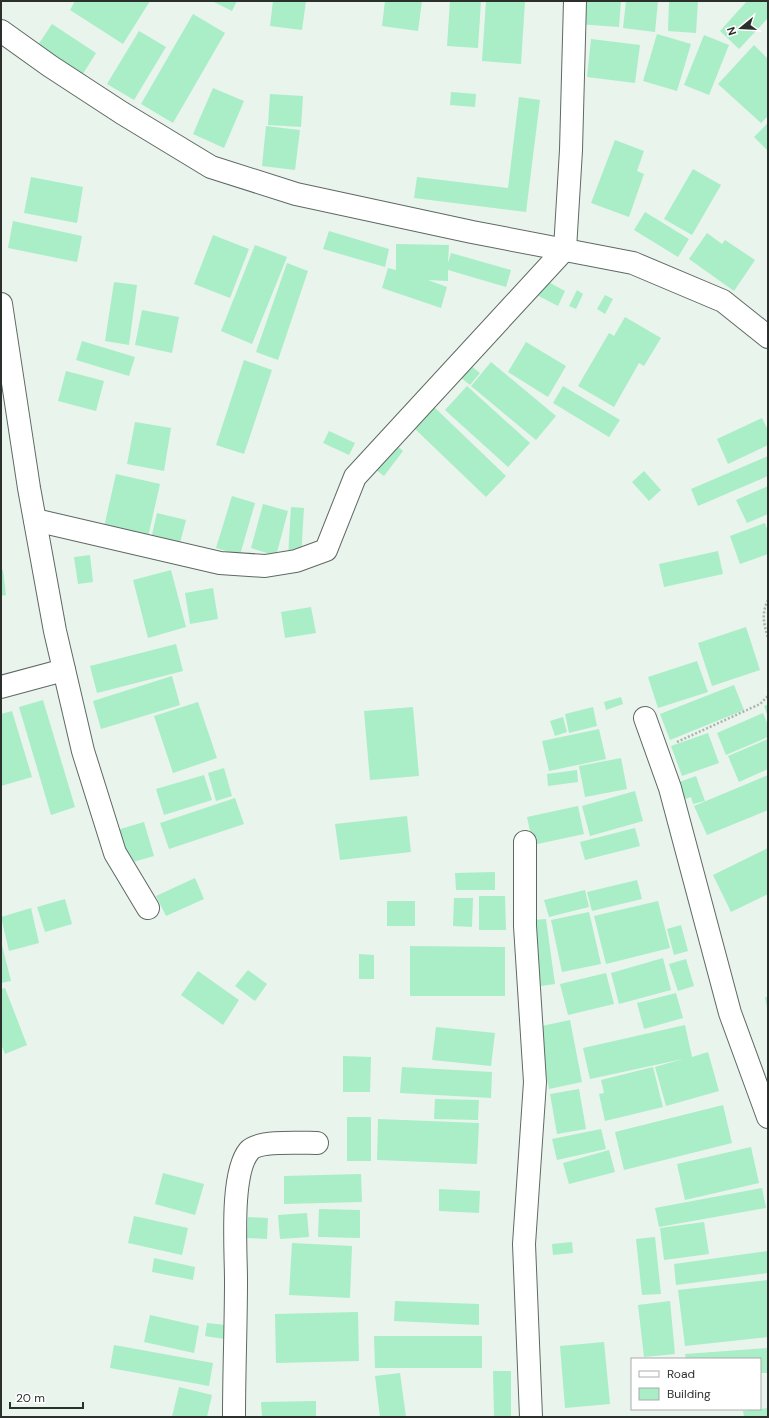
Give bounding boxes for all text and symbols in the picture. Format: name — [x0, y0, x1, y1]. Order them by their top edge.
north arrow — [721, 8, 761, 48]
text: N — [724, 25, 739, 37]
legend — [631, 1358, 761, 1410]
text: Road — [667, 1366, 695, 1382]
scale bar — [10, 1384, 83, 1410]
text: Building — [667, 1386, 711, 1402]
text: 20 m — [16, 1390, 45, 1406]

